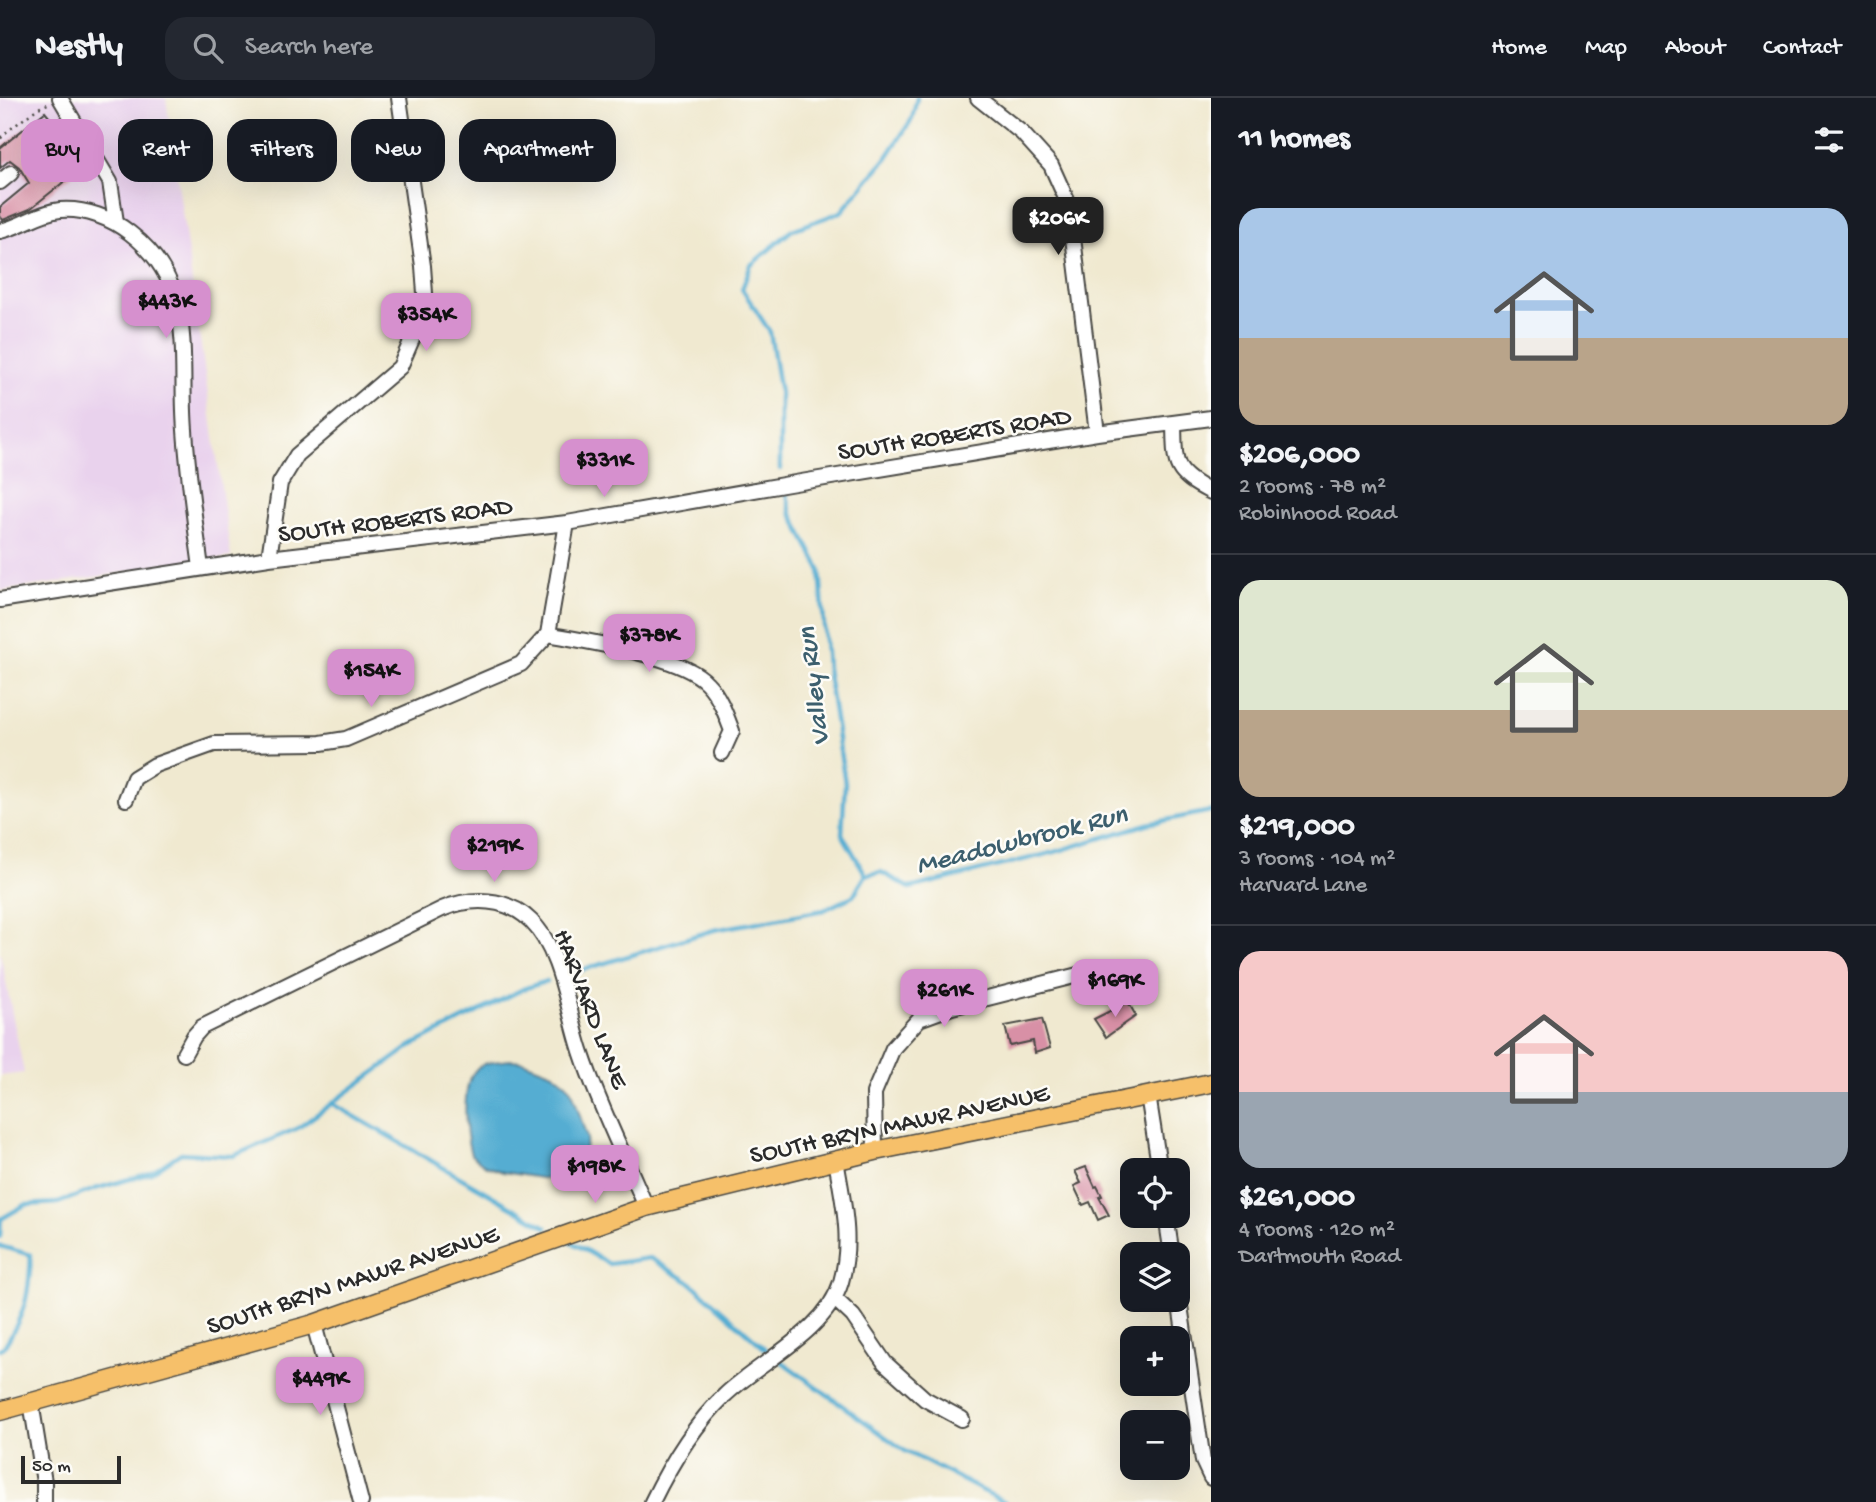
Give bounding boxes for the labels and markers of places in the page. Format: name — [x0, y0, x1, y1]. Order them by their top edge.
pin: $206K — [1009, 198, 1107, 257]
pin: $443K — [117, 280, 215, 340]
pin: $354K — [377, 294, 475, 353]
pin: $331K — [555, 440, 653, 499]
pin: $378K — [600, 614, 698, 674]
pin: $154K — [322, 650, 420, 709]
pin: $219K — [445, 824, 543, 884]
pin: $169K — [1066, 960, 1164, 1019]
pin: $261K — [895, 970, 993, 1029]
pin: $198K — [546, 1146, 644, 1205]
pin: $449K — [271, 1358, 369, 1417]

